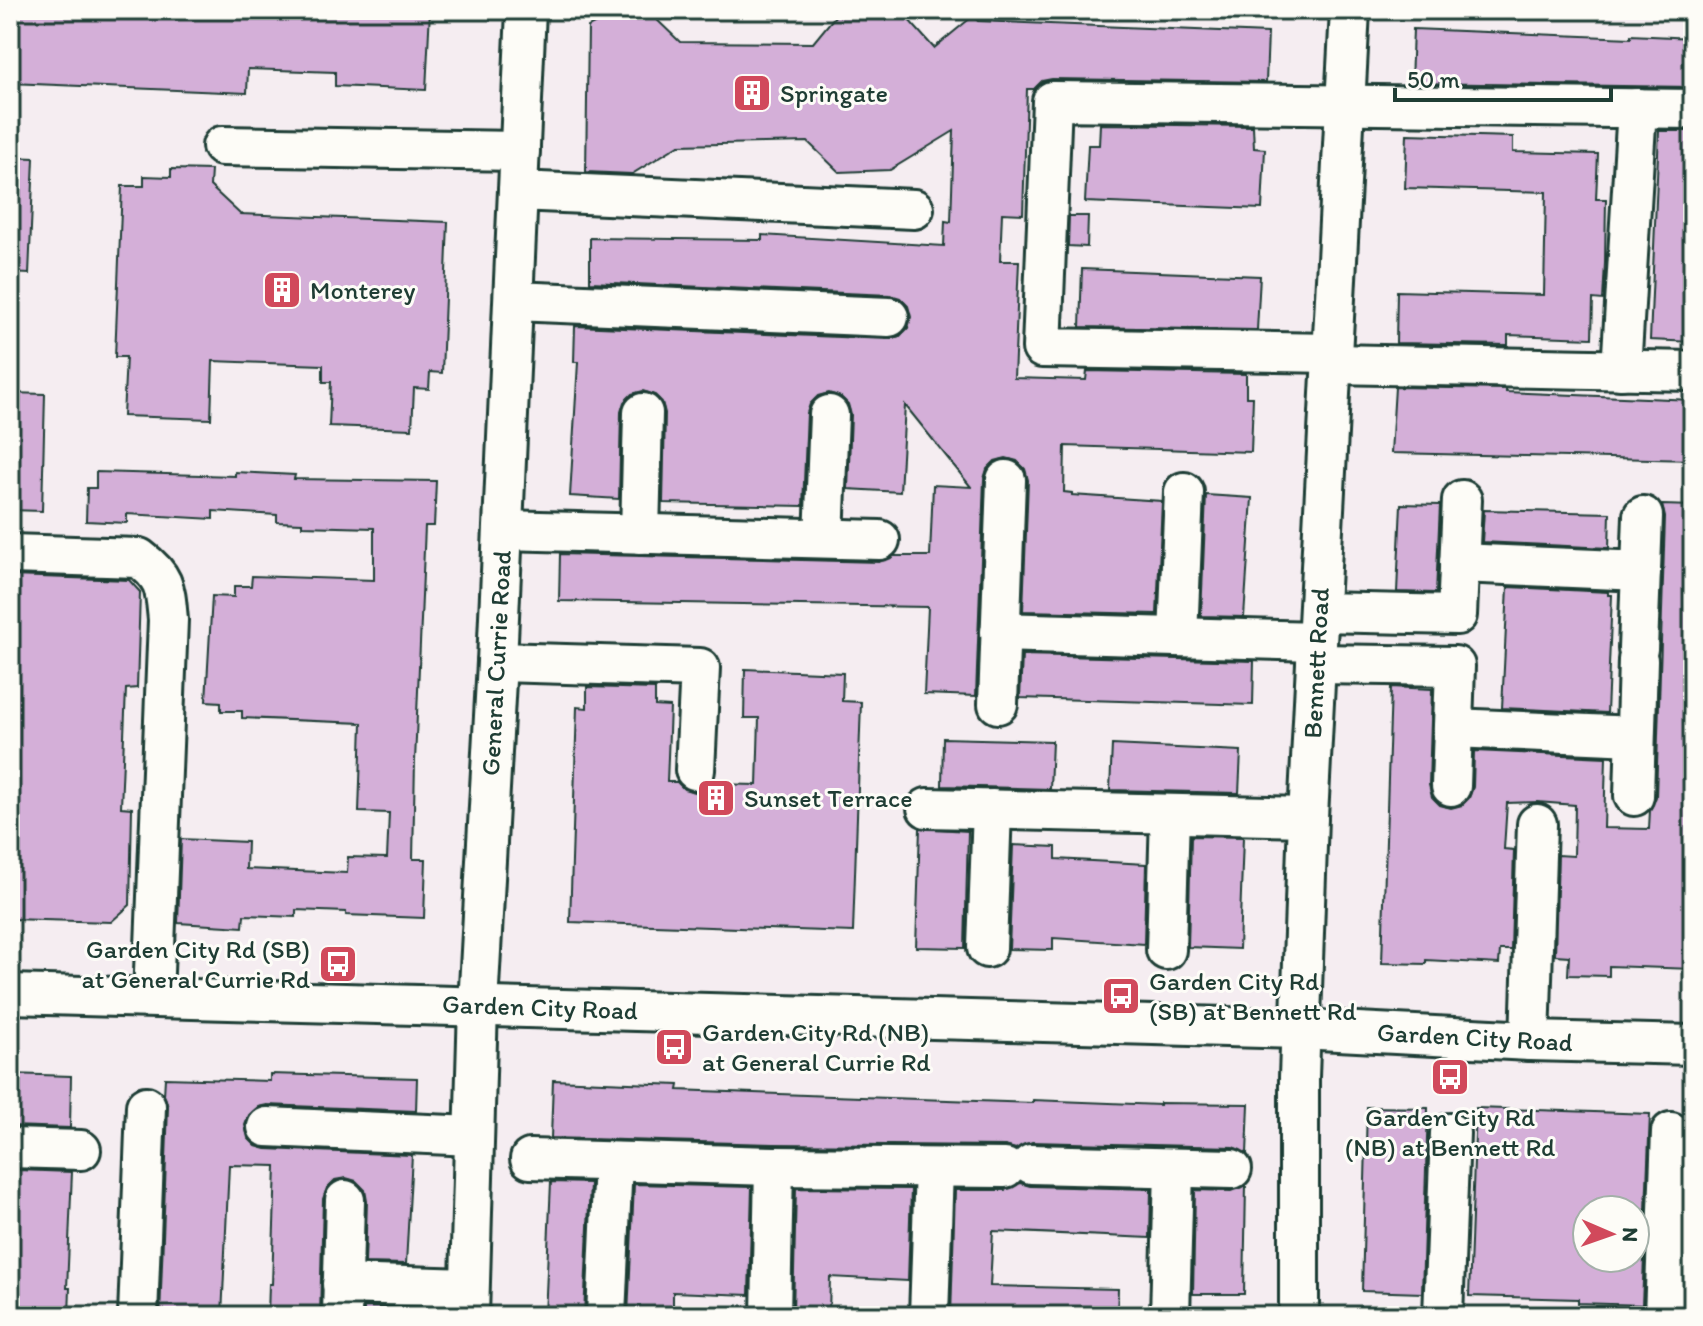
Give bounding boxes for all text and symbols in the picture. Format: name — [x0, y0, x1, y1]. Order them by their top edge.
scale bar — [1395, 52, 1611, 102]
text: 50 m — [1407, 65, 1460, 94]
building icon: Springate — [731, 72, 773, 114]
place label: Springate — [780, 77, 888, 109]
building icon: Monterey — [261, 269, 303, 311]
place label: Monterey — [310, 274, 416, 306]
street label: General Currie Road — [474, 549, 518, 777]
street label: Bennett Road — [1296, 586, 1336, 739]
building icon: Sunset Terrace — [695, 777, 737, 819]
place label: Sunset Terrace — [744, 782, 913, 814]
place label: Garden City Rd (SB) at General Currie Rd — [81, 933, 311, 995]
bus stop icon: Garden City Rd (SB) at General Currie Rd — [317, 943, 359, 985]
place label: Garden City Rd (SB) at Bennett Rd — [1149, 965, 1357, 1027]
bus stop icon: Garden City Rd (SB) at Bennett Rd — [1100, 975, 1142, 1017]
street label: Garden City Road — [441, 988, 639, 1026]
place label: Garden City Rd (NB) at General Currie Rd — [702, 1016, 931, 1078]
street label: Garden City Road — [1376, 1016, 1574, 1058]
bus stop icon: Garden City Rd (NB) at General Currie Rd — [653, 1026, 695, 1068]
bus stop icon: Garden City Rd (NB) at Bennett Rd — [1429, 1056, 1471, 1098]
place label: Garden City Rd (NB) at Bennett Rd — [1345, 1101, 1556, 1163]
north arrow — [1571, 1194, 1651, 1274]
text: N — [1617, 1227, 1644, 1243]

